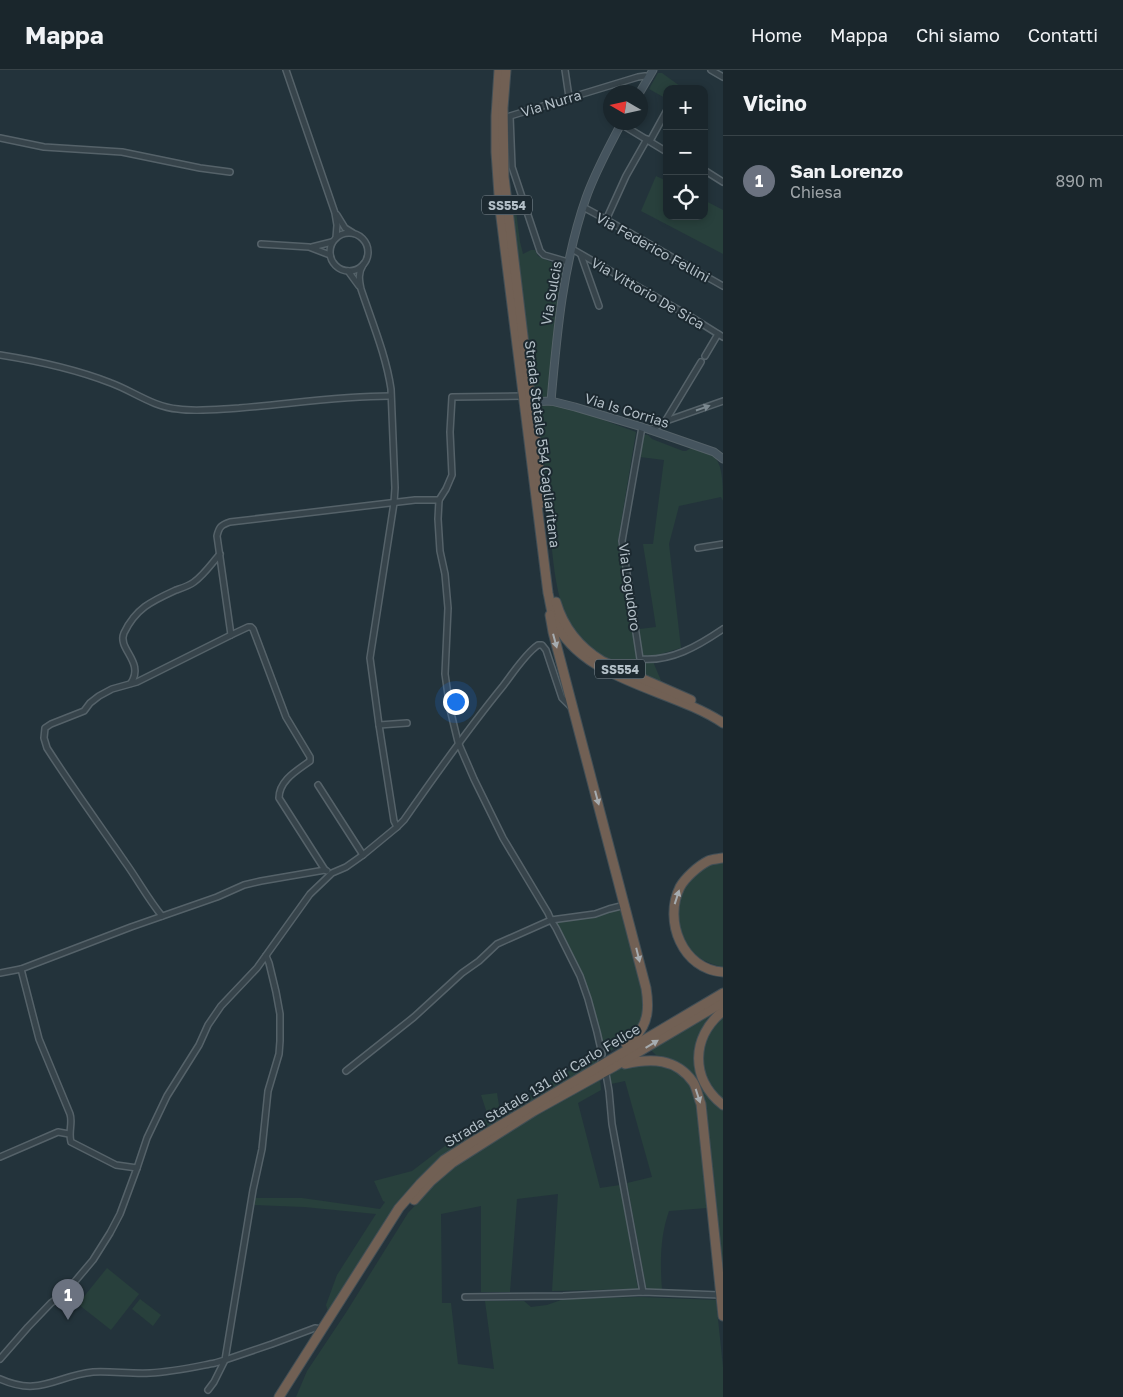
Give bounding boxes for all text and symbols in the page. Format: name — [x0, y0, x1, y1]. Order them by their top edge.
text: Mappa — [25, 20, 104, 49]
text: Home — [751, 24, 802, 46]
text: Mappa — [830, 24, 888, 46]
text: Chi siamo — [916, 24, 1000, 46]
text: Contatti — [1028, 24, 1098, 46]
north arrow — [603, 85, 648, 130]
map controls — [663, 85, 708, 220]
button: + — [663, 85, 708, 130]
street label: Via Nurra — [519, 86, 583, 120]
text: Vicino — [743, 90, 807, 116]
button: − — [663, 130, 708, 175]
text: San Lorenzo — [790, 159, 903, 182]
text: 1 — [755, 171, 763, 191]
text: 890 m — [1055, 171, 1103, 191]
button: locate — [663, 175, 708, 220]
text: Chiesa — [790, 182, 842, 202]
road number: SS554 — [482, 196, 532, 214]
street label: Via Federico Fellini — [593, 209, 713, 285]
street label: Via Vittorio De Sica — [588, 254, 708, 332]
street label: Via Sulcis — [537, 259, 565, 327]
street label: Strada Statale 554 Cagliaritana — [522, 339, 564, 549]
street label: Via Is Corrias — [583, 389, 671, 431]
one-way arrow — [695, 404, 710, 411]
street label: Via Logudoro — [615, 542, 645, 632]
one-way arrow — [551, 633, 559, 648]
road number: SS554 — [595, 660, 645, 678]
your location — [443, 689, 469, 715]
one-way arrow — [593, 790, 601, 805]
one-way arrow — [674, 890, 681, 905]
one-way arrow — [634, 947, 642, 962]
street label: Strada Statale 131 dir Carlo Felice — [441, 1020, 643, 1150]
one-way arrow — [646, 1040, 659, 1049]
one-way arrow — [695, 1089, 702, 1104]
pin: 1 — [52, 1279, 84, 1320]

